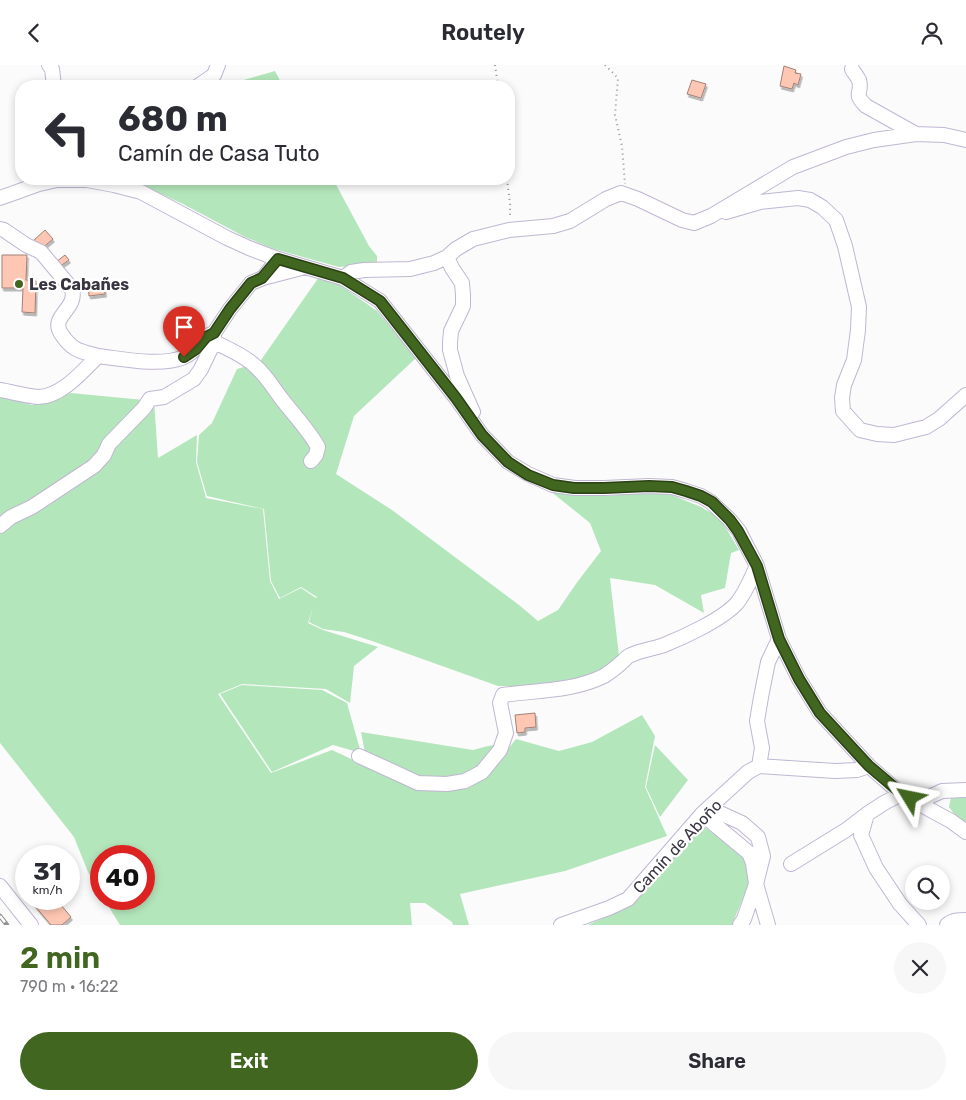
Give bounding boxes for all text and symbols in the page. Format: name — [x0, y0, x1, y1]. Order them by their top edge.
icon: back — [20, 19, 48, 47]
text: Routely — [441, 19, 525, 46]
icon: person — [918, 19, 946, 47]
text: 680 m — [118, 98, 228, 140]
icon: left — [35, 100, 100, 165]
text: Camín de Casa Tuto — [118, 140, 320, 167]
place label: Les Cabañes — [29, 275, 129, 294]
marker: Les Cabañes — [13, 278, 25, 290]
pin — [163, 306, 205, 357]
icon: arrive — [170, 313, 198, 341]
position arrow — [883, 771, 935, 823]
street label: Camín de Aboño — [629, 795, 726, 897]
speed limit sign: 40 — [90, 845, 155, 910]
text: 31 — [33, 857, 62, 886]
map controls — [905, 865, 950, 910]
button: search — [905, 865, 950, 910]
text: km/h — [33, 883, 62, 897]
text: 2 min — [20, 940, 100, 976]
button: close — [894, 942, 946, 994]
text: 790 m · 16:22 — [20, 977, 119, 996]
button: Exit — [20, 1032, 478, 1090]
button: Share — [488, 1032, 946, 1090]

